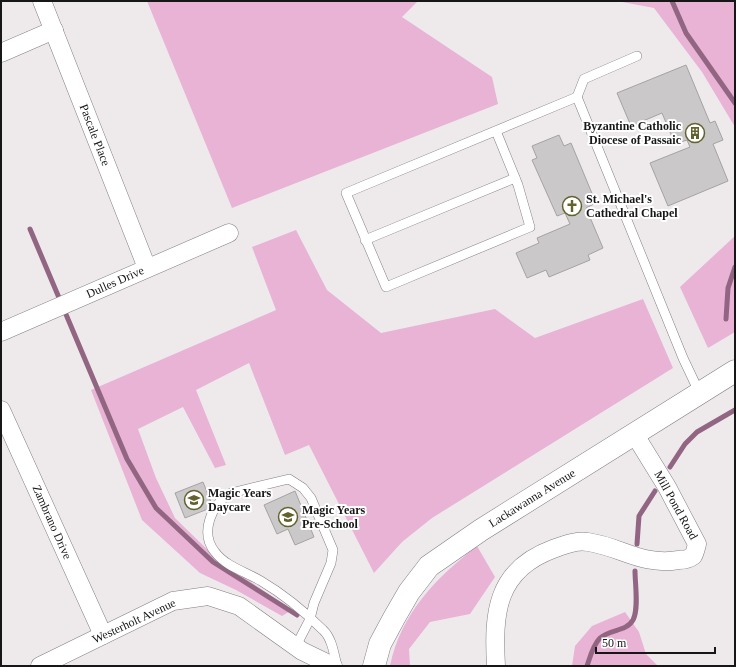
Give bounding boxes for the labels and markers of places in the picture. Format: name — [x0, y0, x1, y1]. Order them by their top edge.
place label: Byzantine Catholic Diocese of Passaic — [583, 119, 682, 147]
building icon: Byzantine Catholic Diocese of Passaic — [684, 122, 706, 144]
place label: St. Michael's Cathedral Chapel — [586, 192, 678, 220]
church icon: St. Michael's Cathedral Chapel — [561, 195, 583, 217]
place label: Magic Years Daycare — [208, 486, 272, 514]
school or university icon: Magic Years Daycare — [183, 489, 205, 511]
place label: Magic Years Pre-School — [302, 503, 366, 531]
school or university icon: Magic Years Pre-School — [277, 506, 299, 528]

